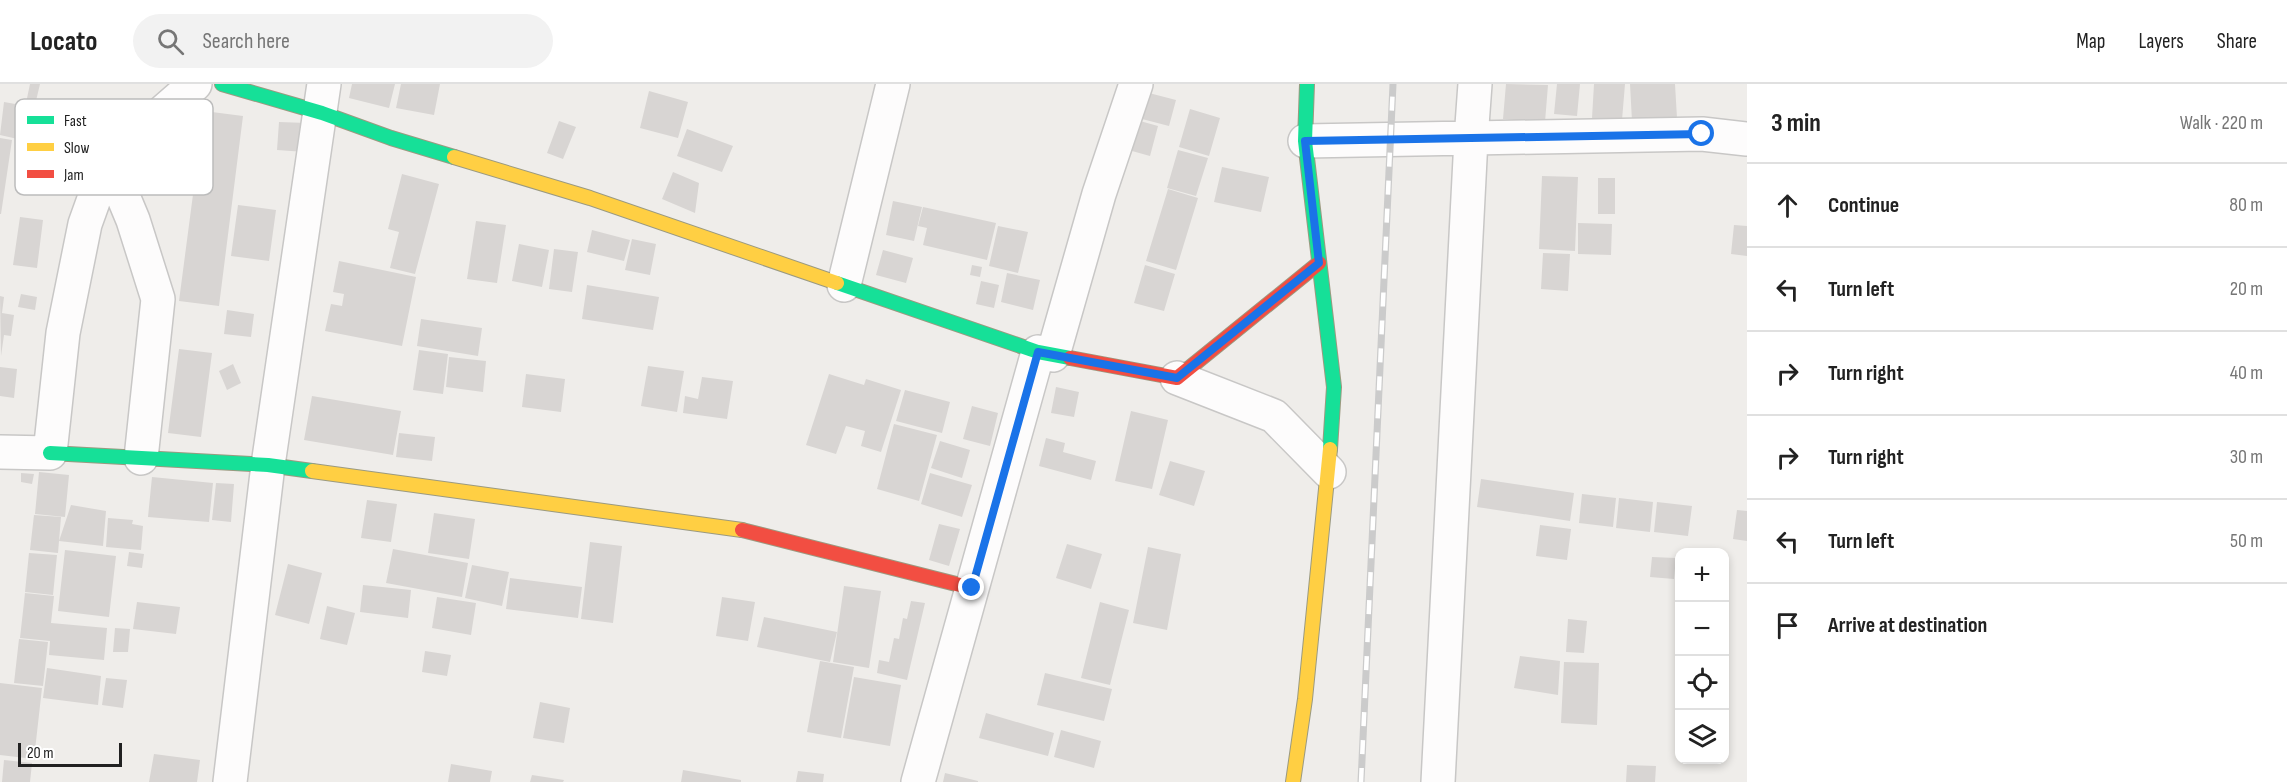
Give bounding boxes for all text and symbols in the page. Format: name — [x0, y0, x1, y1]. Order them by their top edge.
search box — [133, 14, 553, 68]
text: Locato — [30, 25, 97, 58]
icon: search — [154, 25, 187, 58]
text: Search here — [202, 28, 290, 55]
text: Map — [2076, 29, 2105, 54]
text: Layers — [2138, 29, 2184, 54]
text: Share — [2217, 29, 2257, 54]
legend — [15, 99, 213, 195]
text: 3 min — [1771, 108, 1821, 139]
text: Walk · 220 m — [2180, 111, 2263, 135]
text: Fast — [64, 112, 87, 131]
route start — [1688, 120, 1714, 146]
text: Slow — [64, 139, 89, 158]
text: Jam — [63, 166, 84, 185]
icon: ahead — [1771, 189, 1804, 222]
text: Continue — [1828, 192, 1899, 219]
text: 80 m — [2229, 193, 2263, 217]
icon: left — [1771, 273, 1804, 306]
text: Turn left — [1828, 276, 1894, 303]
text: 20 m — [2230, 277, 2263, 301]
icon: right — [1771, 357, 1804, 390]
text: Turn right — [1828, 360, 1904, 387]
text: 40 m — [2230, 361, 2263, 385]
icon: right — [1771, 441, 1804, 474]
text: Turn right — [1828, 444, 1904, 471]
text: 30 m — [2230, 445, 2263, 469]
icon: left — [1771, 525, 1804, 558]
text: Turn left — [1828, 528, 1894, 555]
text: 50 m — [2230, 529, 2263, 553]
map controls — [1675, 548, 1729, 764]
button: + — [1675, 548, 1729, 602]
route end — [958, 574, 984, 600]
button: − — [1675, 602, 1729, 656]
icon: arrive — [1771, 609, 1804, 642]
text: Arrive at destination — [1828, 612, 1987, 639]
button: locate — [1675, 656, 1729, 710]
button: layers — [1675, 710, 1729, 764]
scale bar — [18, 740, 122, 768]
text: 20 m — [27, 744, 54, 763]

